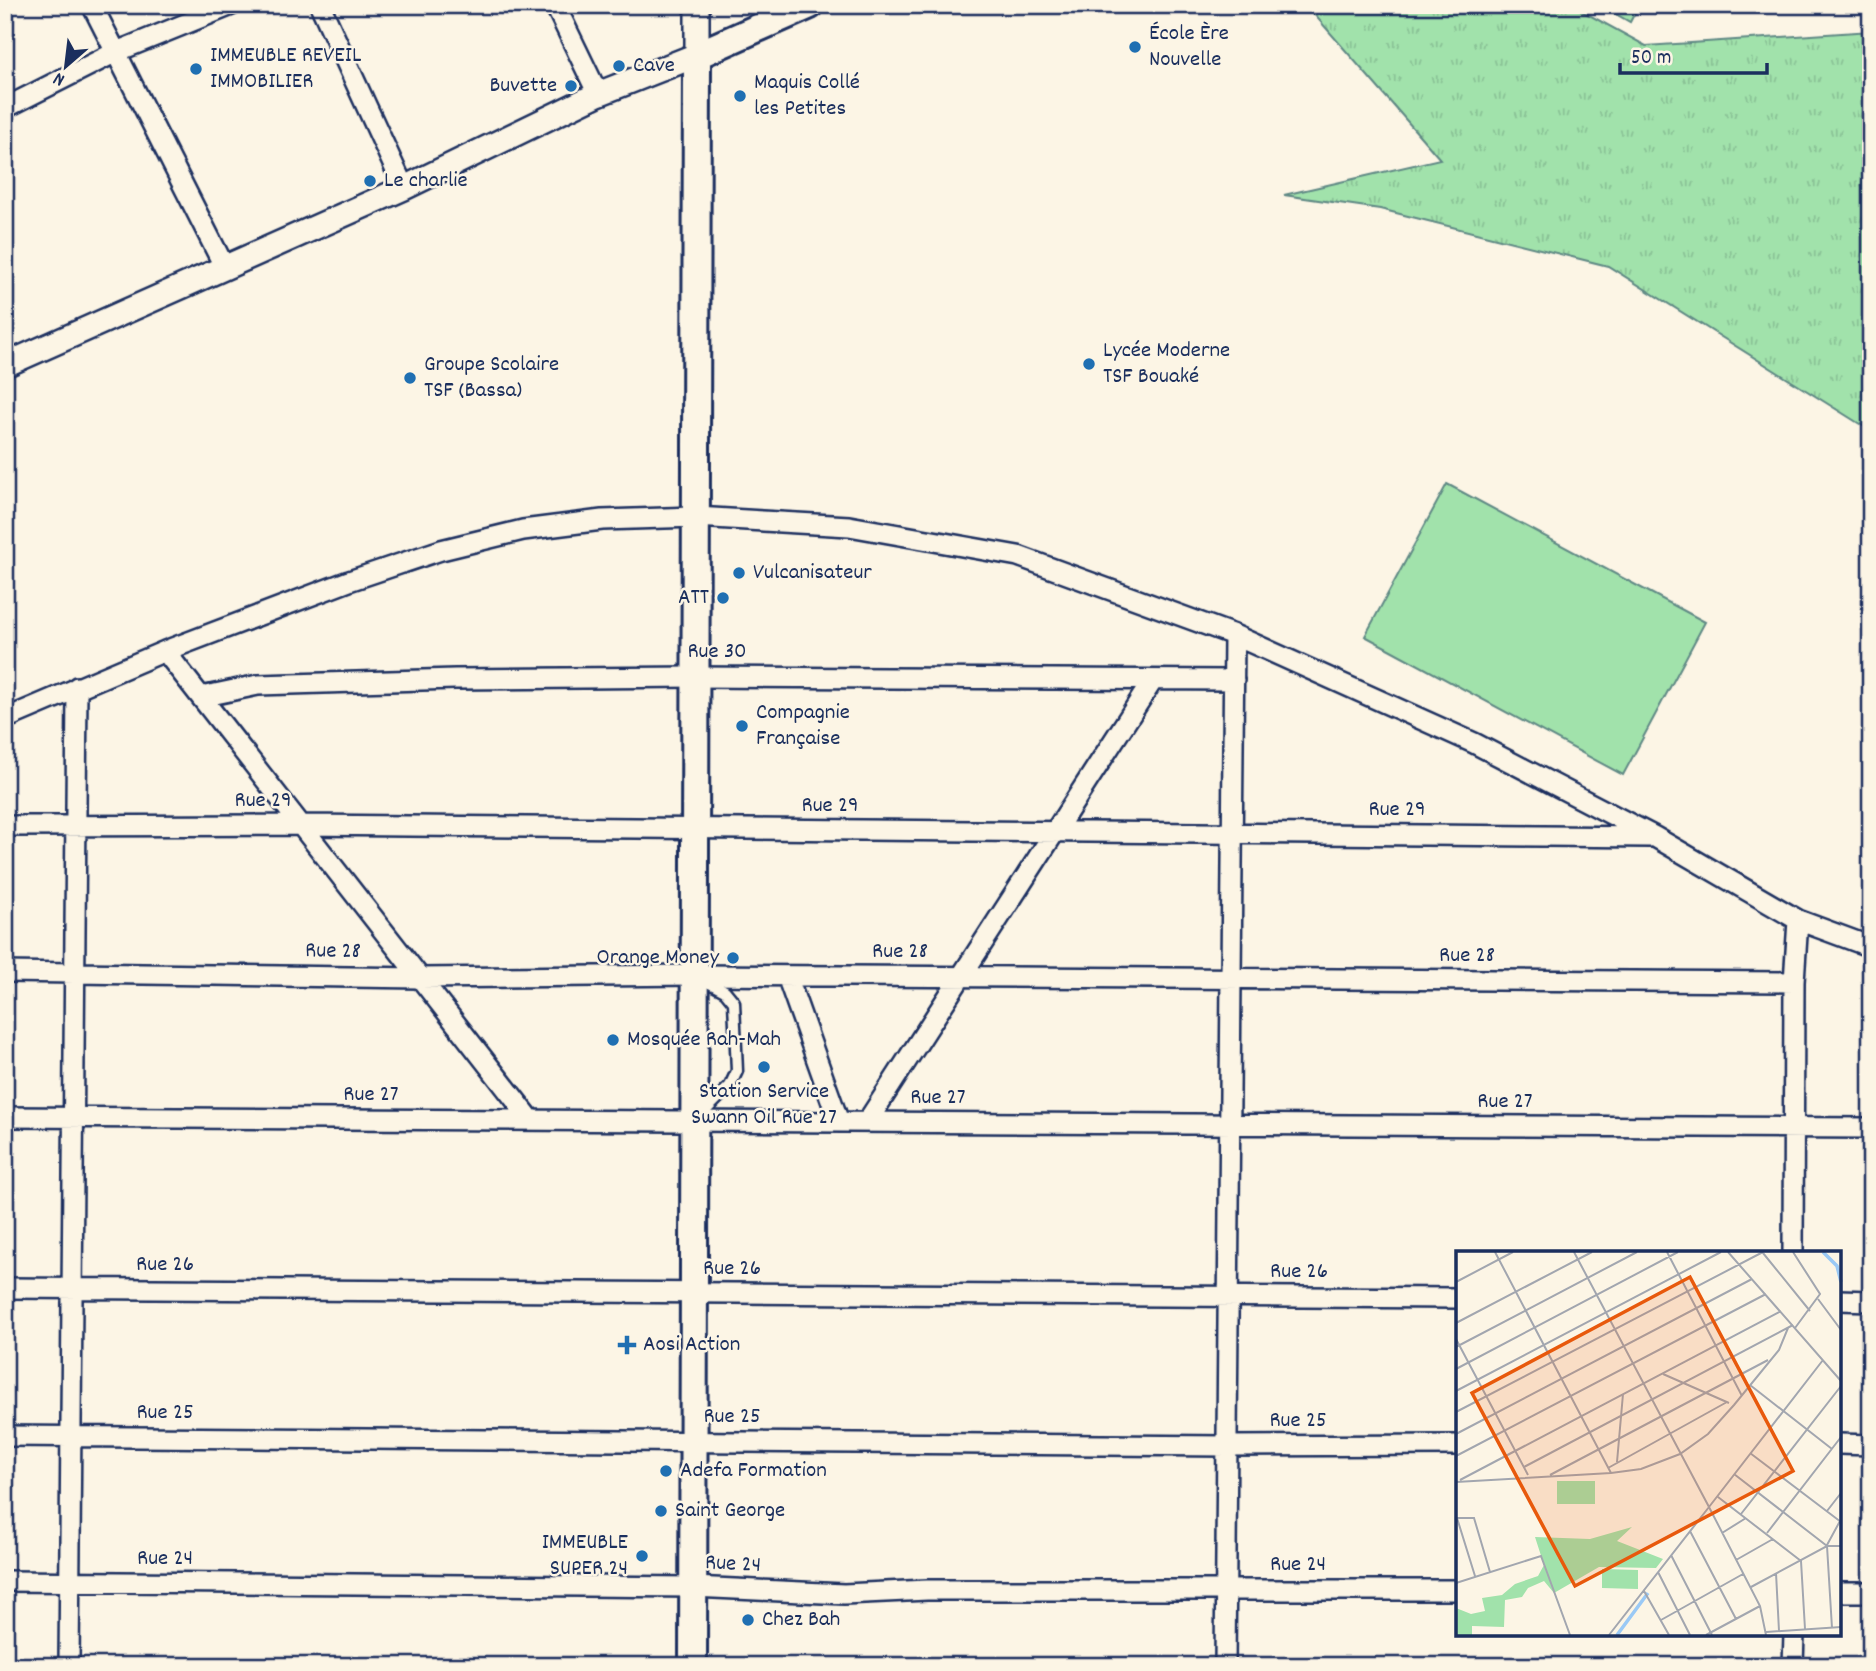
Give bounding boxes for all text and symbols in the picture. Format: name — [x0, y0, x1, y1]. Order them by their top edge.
place label: École Ère Nouvelle — [1149, 18, 1229, 77]
north arrow — [32, 32, 102, 102]
scale bar — [1620, 32, 1768, 76]
marker: École Ère Nouvelle — [1127, 39, 1143, 55]
place label: IMMEUBLE REVEIL IMMOBILIER — [210, 40, 362, 99]
text: 50 m — [1631, 44, 1671, 74]
place label: Cave — [633, 50, 675, 83]
marker: Cave — [611, 58, 627, 74]
marker: IMMEUBLE REVEIL IMMOBILIER — [188, 61, 204, 77]
text: N — [49, 64, 70, 92]
place label: Maquis Collé les Petites — [754, 67, 860, 126]
place label: Buvette — [489, 70, 557, 103]
marker: Buvette — [563, 78, 579, 94]
marker: Maquis Collé les Petites — [732, 88, 748, 104]
place label: Le charlie — [384, 165, 468, 198]
marker: Le charlie — [362, 173, 378, 189]
place label: Lycée Moderne TSF Bouaké — [1103, 335, 1230, 394]
place label: Groupe Scolaire TSF (Bassa) — [424, 349, 559, 408]
marker: Lycée Moderne TSF Bouaké — [1081, 356, 1097, 372]
marker: Groupe Scolaire TSF (Bassa) — [402, 370, 418, 386]
place label: Vulcanisateur — [753, 557, 872, 590]
marker: Vulcanisateur — [731, 565, 747, 581]
place label: ATT — [678, 582, 709, 615]
marker: ATT — [715, 590, 731, 606]
street label: Rue 30 — [687, 636, 747, 669]
place label: Compagnie Française — [756, 697, 850, 756]
marker: Compagnie Française — [734, 718, 750, 734]
street label: Rue 29 — [234, 785, 292, 818]
street label: Rue 29 — [801, 790, 859, 823]
street label: Rue 29 — [1368, 794, 1426, 827]
street label: Rue 28 — [305, 935, 361, 969]
street label: Rue 28 — [872, 936, 928, 969]
street label: Rue 28 — [1439, 940, 1495, 973]
place label: Orange Money — [597, 942, 720, 975]
marker: Orange Money — [725, 950, 741, 966]
place label: Mosquée Rah-Mah — [627, 1024, 781, 1057]
marker: Mosquée Rah-Mah — [605, 1032, 621, 1048]
marker: Station Service Swann Oil Rue 27 — [756, 1059, 772, 1075]
place label: Station Service Swann Oil Rue 27 — [691, 1076, 837, 1135]
street label: Rue 27 — [343, 1079, 399, 1112]
street label: Rue 27 — [910, 1082, 966, 1115]
street label: Rue 27 — [1477, 1086, 1533, 1119]
street label: Rue 26 — [136, 1249, 194, 1282]
inset map — [1456, 1251, 1841, 1636]
street label: Rue 26 — [703, 1253, 761, 1286]
street label: Rue 26 — [1270, 1256, 1328, 1289]
place label: Aosi Action — [643, 1329, 740, 1362]
marker: Aosi Action — [617, 1335, 637, 1355]
street label: Rue 25 — [136, 1397, 194, 1430]
street label: Rue 25 — [703, 1401, 761, 1434]
street label: Rue 25 — [1269, 1405, 1327, 1438]
place label: Adefa Formation — [680, 1455, 827, 1488]
marker: Adefa Formation — [658, 1463, 674, 1479]
place label: Saint George — [675, 1495, 785, 1528]
marker: Saint George — [653, 1503, 669, 1519]
place label: IMMEUBLE SUPER 24 — [542, 1527, 629, 1586]
street label: Rue 24 — [137, 1543, 193, 1576]
street label: Rue 24 — [704, 1547, 762, 1583]
marker: IMMEUBLE SUPER 24 — [634, 1548, 650, 1564]
street label: Rue 24 — [1270, 1549, 1326, 1582]
place label: Chez Bah — [762, 1604, 840, 1637]
marker: Chez Bah — [740, 1612, 756, 1628]

